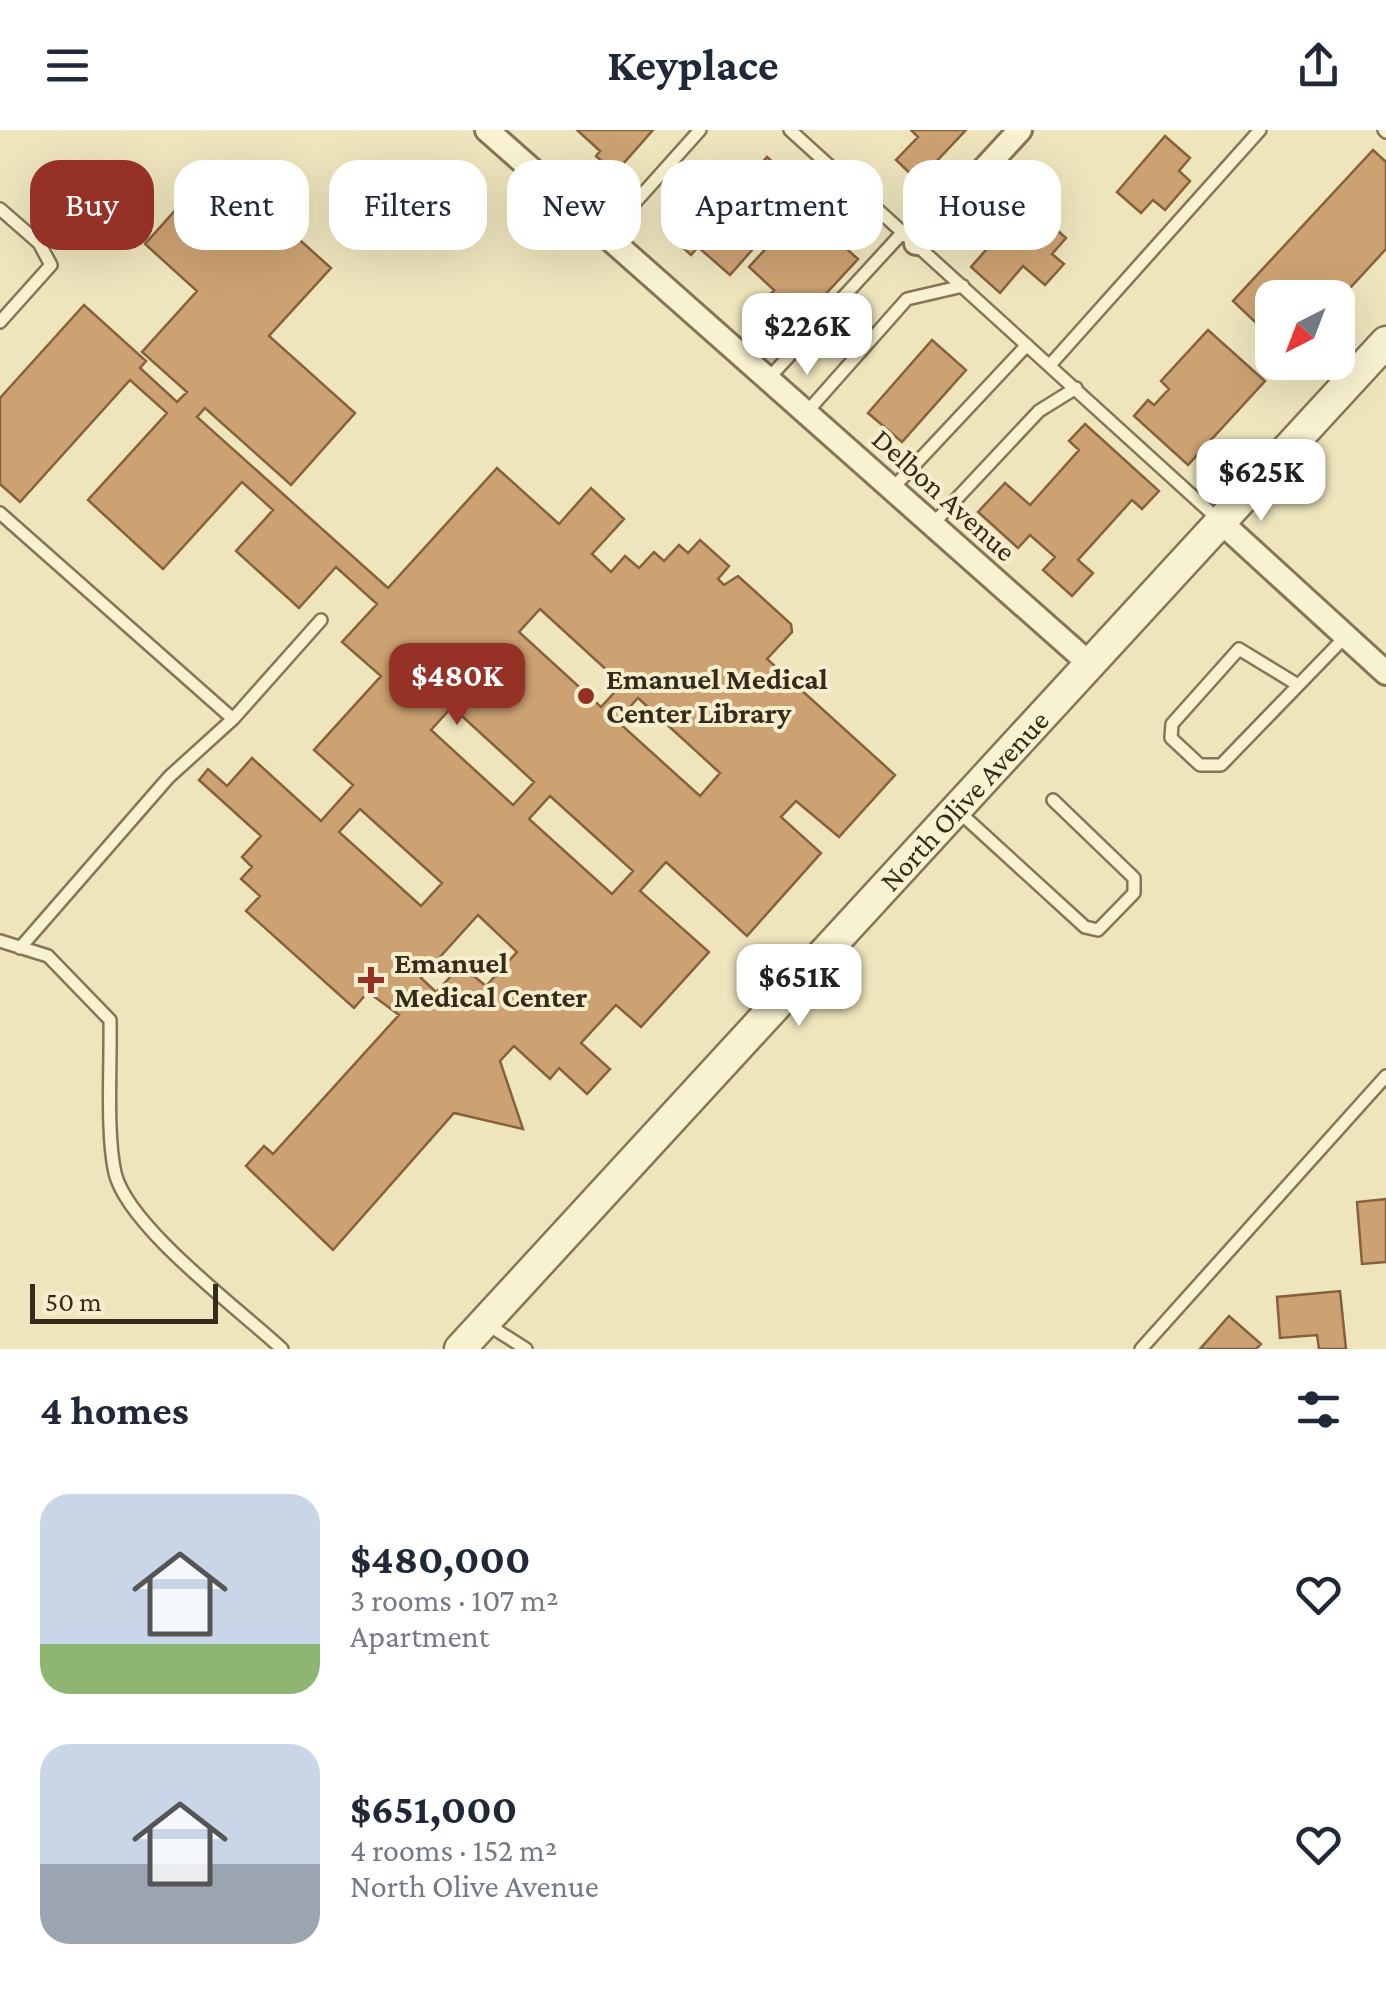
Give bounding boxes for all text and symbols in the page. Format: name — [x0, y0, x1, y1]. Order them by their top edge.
icon: menu — [40, 38, 95, 93]
icon: share — [1291, 38, 1346, 93]
text: Keyplace — [607, 40, 779, 90]
chip: Buy — [30, 160, 154, 250]
chip: Rent — [174, 160, 309, 250]
chip: Filters — [329, 160, 487, 250]
chip: New — [507, 160, 641, 250]
chip: Apartment — [661, 160, 883, 250]
chip: House — [903, 160, 1061, 250]
north arrow — [1255, 280, 1355, 380]
map controls — [1255, 280, 1355, 380]
pin: $226K — [737, 293, 877, 378]
text: $226K — [764, 307, 850, 343]
street label: Delbon Avenue — [866, 422, 1023, 568]
pin: $625K — [1191, 439, 1331, 524]
text: $625K — [1218, 453, 1304, 489]
pin: $480K — [387, 643, 527, 728]
text: $480K — [411, 657, 503, 693]
place label: Emanuel Medical Center Library — [606, 662, 828, 729]
marker: Emanuel Medical Center Library — [575, 685, 597, 707]
street label: North Olive Avenue — [873, 703, 1055, 897]
pin: $651K — [729, 944, 869, 1029]
place label: Emanuel Medical Center — [394, 946, 587, 1013]
text: $651K — [759, 958, 839, 994]
marker: Emanuel Medical Center — [358, 967, 384, 993]
scale bar — [30, 1279, 218, 1324]
text: 50 m — [45, 1286, 102, 1317]
icon: filters — [1291, 1382, 1346, 1437]
text: 4 homes — [40, 1386, 189, 1433]
icon: home — [120, 1534, 240, 1654]
text: $480,000 — [350, 1535, 531, 1582]
icon: heart — [1291, 1567, 1346, 1622]
text: 3 rooms · 107 m² — [350, 1582, 559, 1618]
text: Apartment — [350, 1618, 489, 1654]
icon: home — [120, 1784, 240, 1904]
text: $651,000 — [350, 1785, 517, 1832]
icon: heart — [1291, 1817, 1346, 1872]
text: 4 rooms · 152 m² — [350, 1832, 557, 1868]
text: North Olive Avenue — [350, 1868, 599, 1904]

